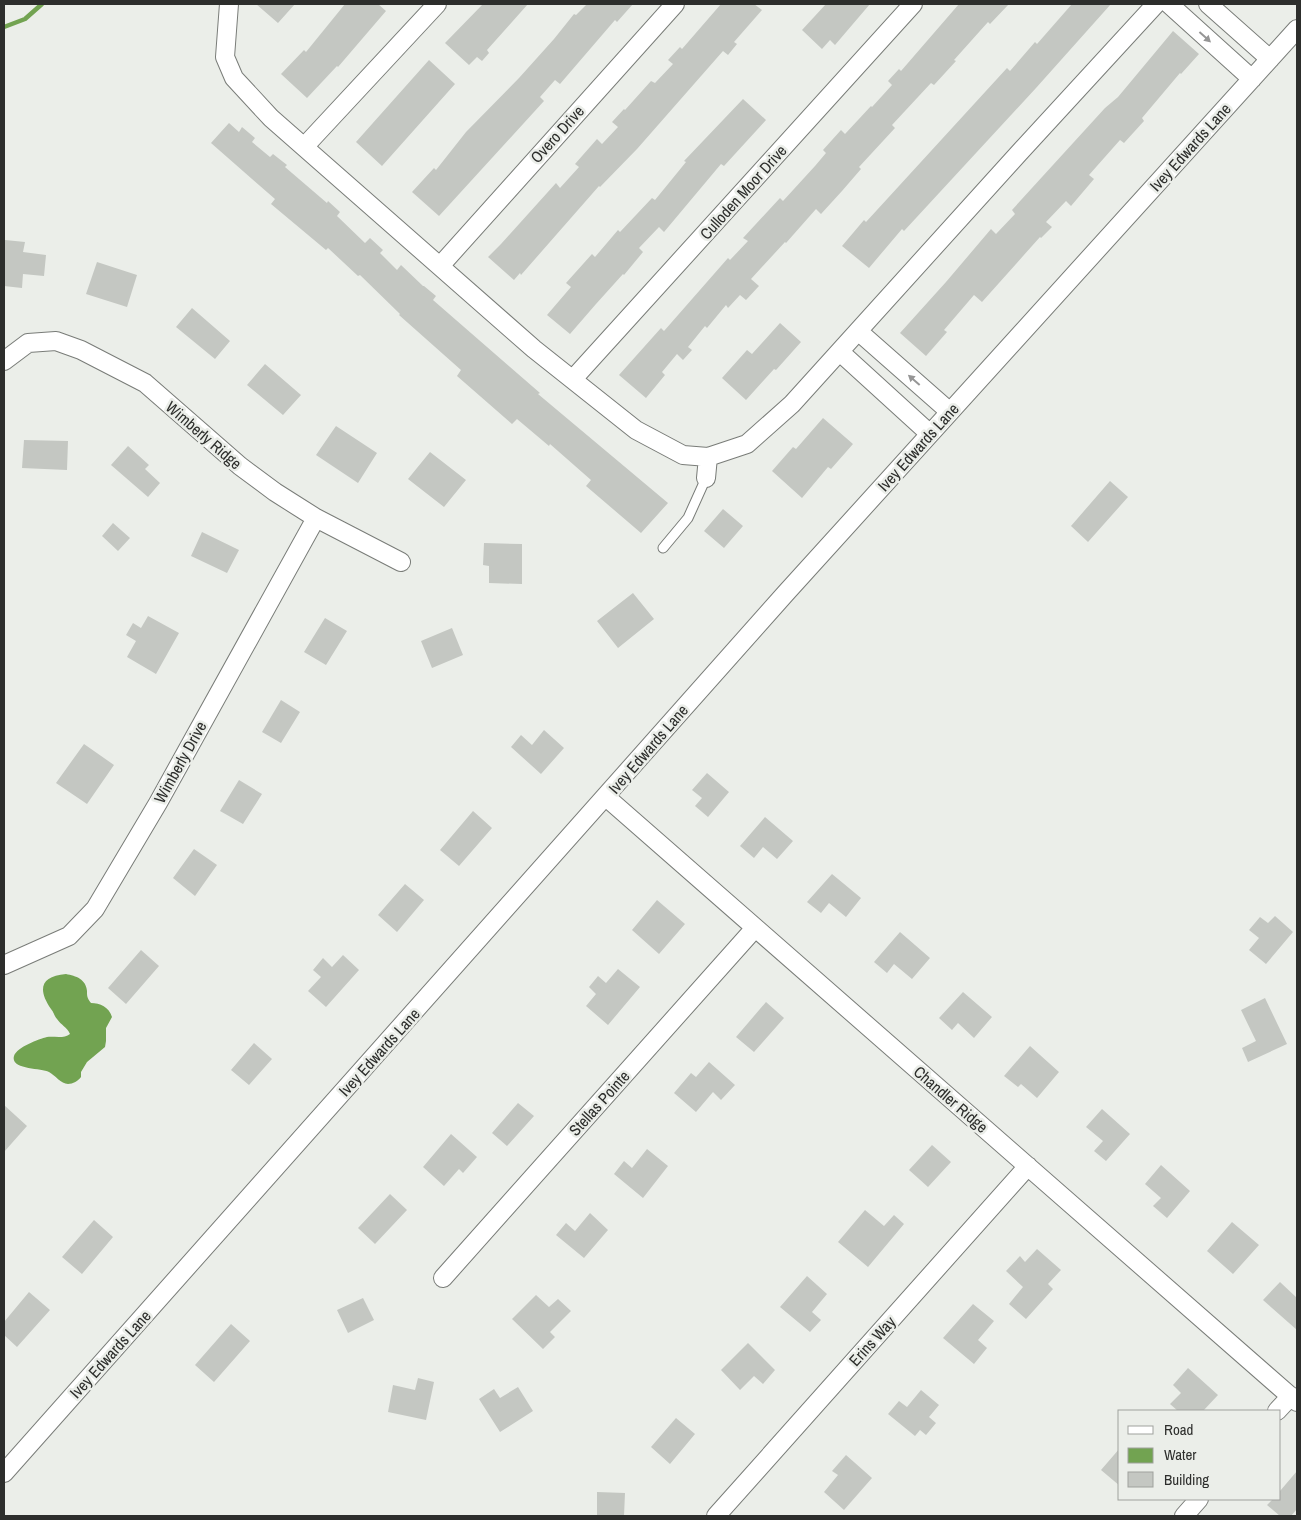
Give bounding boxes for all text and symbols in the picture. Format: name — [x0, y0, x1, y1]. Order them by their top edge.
one-way arrow — [1198, 31, 1210, 43]
street label: Ivey Edwards Lane — [1144, 98, 1236, 196]
street label: Overo Drive — [525, 100, 589, 168]
street label: Culloden Moor Drive — [695, 140, 791, 244]
one-way arrow — [907, 374, 920, 385]
street label: Wimberly Ridge — [161, 396, 247, 474]
street label: Ivey Edwards Lane — [872, 398, 964, 496]
street label: Ivey Edwards Lane — [603, 700, 693, 798]
street label: Wimberly Drive — [148, 717, 212, 807]
street label: Ivey Edwards Lane — [333, 1003, 425, 1101]
street label: Chandler Ridge — [909, 1061, 993, 1137]
street label: Stellas Pointe — [564, 1066, 634, 1140]
street label: Ivey Edwards Lane — [64, 1305, 156, 1403]
street label: Erins Way — [844, 1311, 901, 1371]
legend — [1118, 1410, 1281, 1500]
text: Road — [1164, 1419, 1193, 1440]
text: Water — [1164, 1444, 1196, 1465]
text: Building — [1164, 1469, 1209, 1490]

